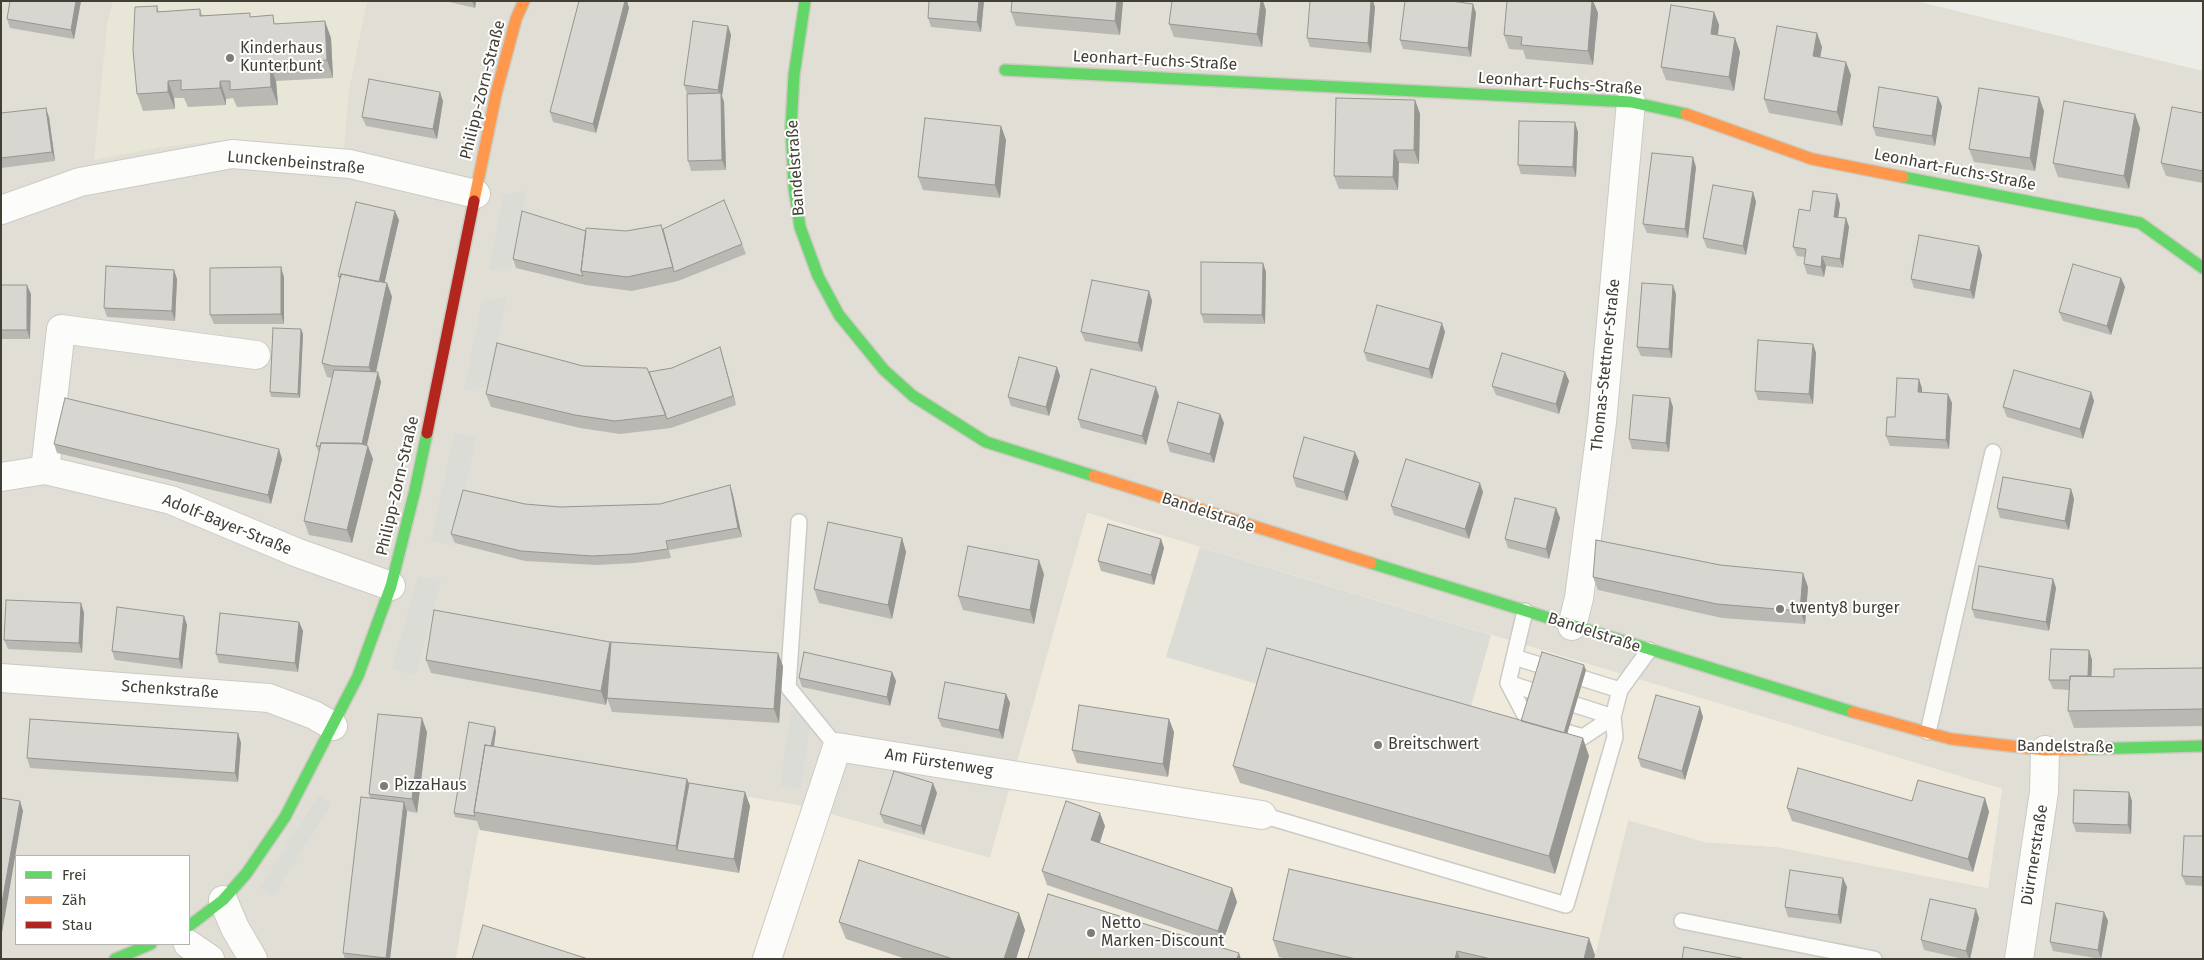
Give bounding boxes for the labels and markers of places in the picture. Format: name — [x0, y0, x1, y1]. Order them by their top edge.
place label: Kinderhaus Kunterbunt — [240, 39, 323, 77]
marker: Kinderhaus Kunterbunt — [224, 52, 236, 64]
place label: twenty8 burger — [1790, 599, 1900, 619]
marker: twenty8 burger — [1774, 603, 1786, 615]
place label: Breitschwert — [1388, 735, 1479, 755]
marker: Breitschwert — [1372, 739, 1384, 751]
place label: PizzaHaus — [394, 776, 467, 796]
marker: PizzaHaus — [378, 780, 390, 792]
place label: Netto Marken-Discount — [1101, 914, 1224, 952]
marker: Netto Marken-Discount — [1085, 927, 1097, 939]

